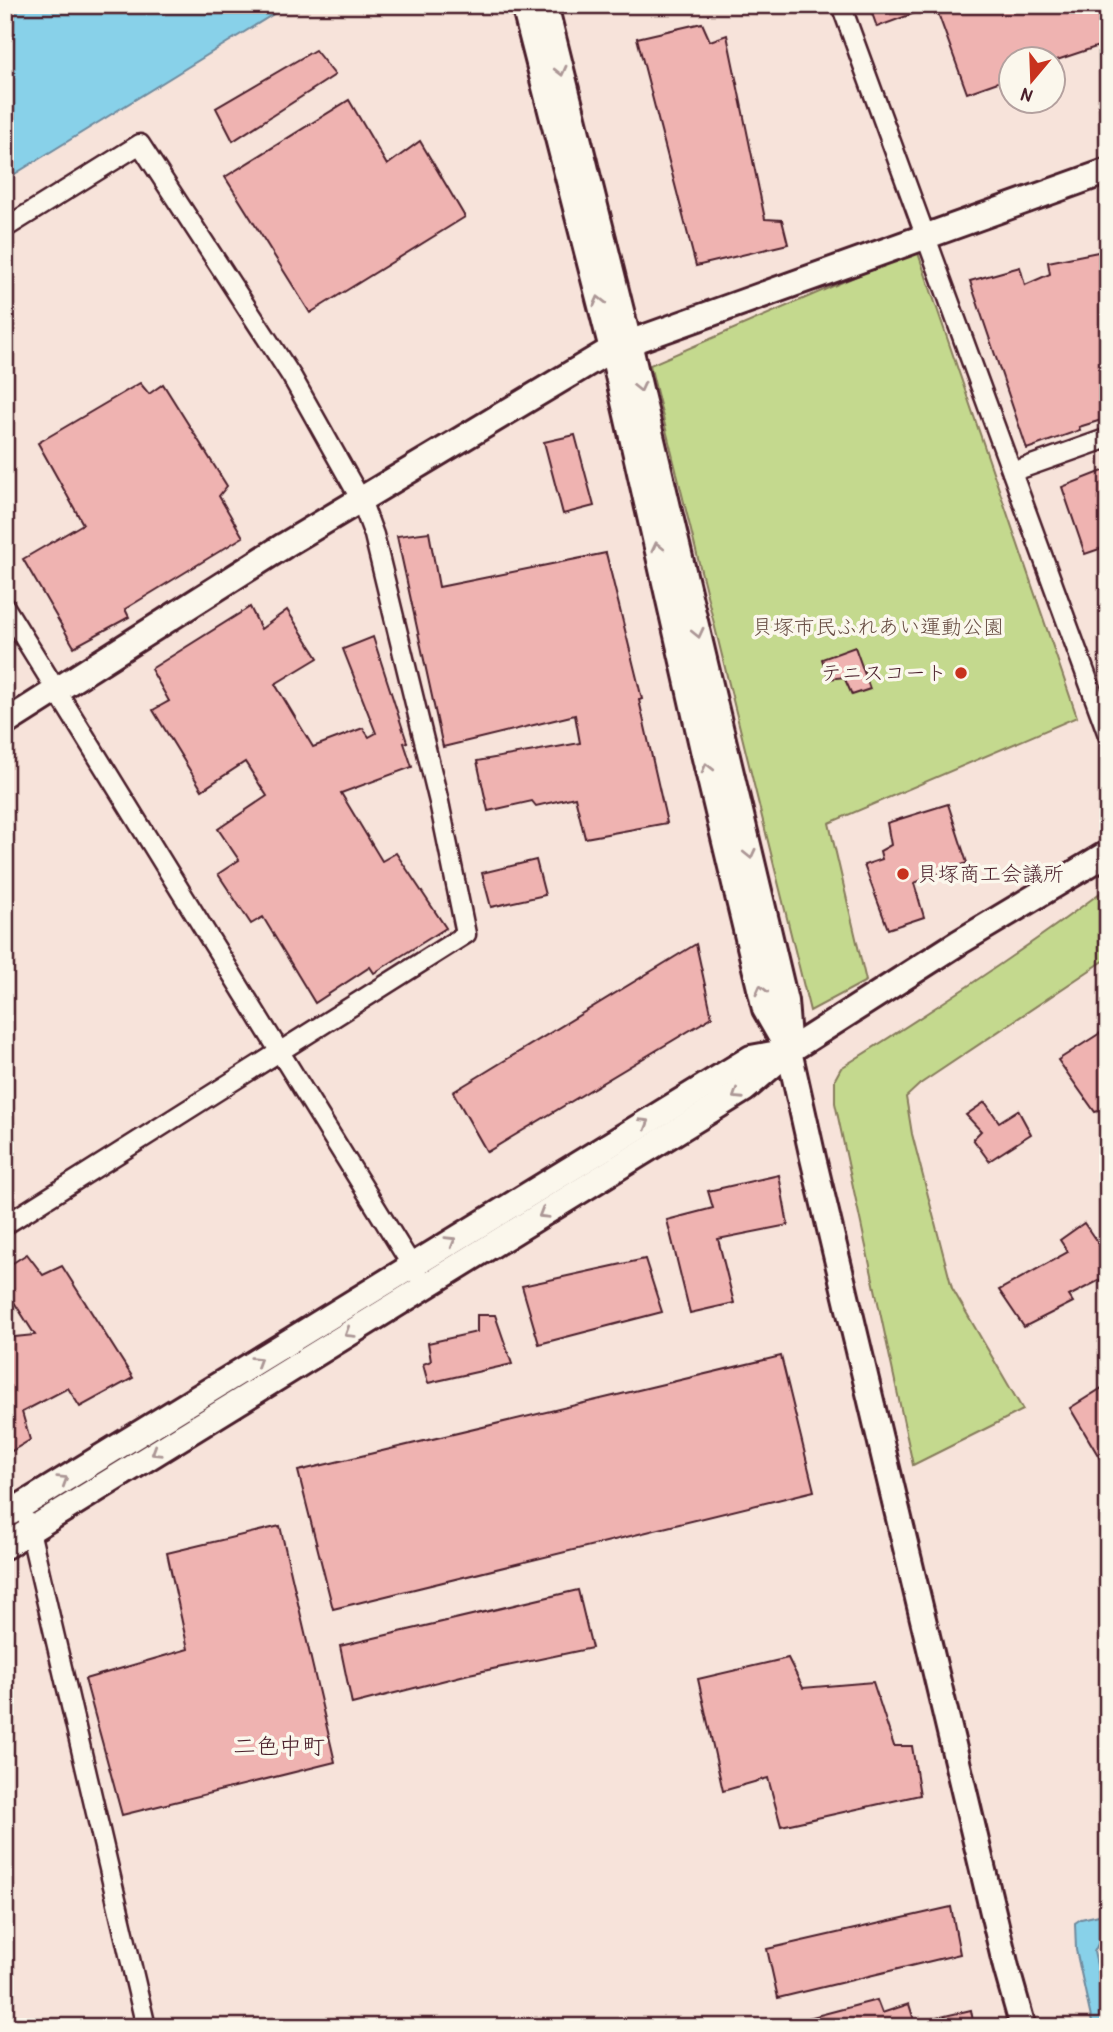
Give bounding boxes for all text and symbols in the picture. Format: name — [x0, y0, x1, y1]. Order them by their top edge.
north arrow — [998, 46, 1068, 116]
one-way arrow — [553, 65, 567, 77]
text: N — [1017, 82, 1035, 110]
one-way arrow — [593, 295, 607, 307]
one-way arrow — [631, 381, 646, 393]
one-way arrow — [650, 541, 665, 553]
park label: 貝塚市民ふれあい運動公園 — [752, 612, 1004, 641]
one-way arrow — [689, 627, 704, 639]
place label: テニスコート — [821, 658, 947, 687]
marker: テニスコート — [953, 665, 969, 681]
one-way arrow — [701, 763, 716, 775]
one-way arrow — [742, 848, 756, 860]
place label: 貝塚商工会議所 — [917, 859, 1064, 888]
marker: 貝塚商工会議所 — [895, 866, 911, 882]
one-way arrow — [754, 984, 769, 996]
one-way arrow — [731, 1086, 744, 1099]
one-way arrow — [637, 1118, 650, 1131]
one-way arrow — [538, 1206, 551, 1219]
one-way arrow — [443, 1237, 456, 1250]
one-way arrow — [344, 1324, 357, 1337]
one-way arrow — [249, 1356, 262, 1369]
one-way arrow — [150, 1444, 163, 1457]
one-way arrow — [56, 1476, 69, 1489]
district label: 二色中町 — [233, 1730, 325, 1761]

